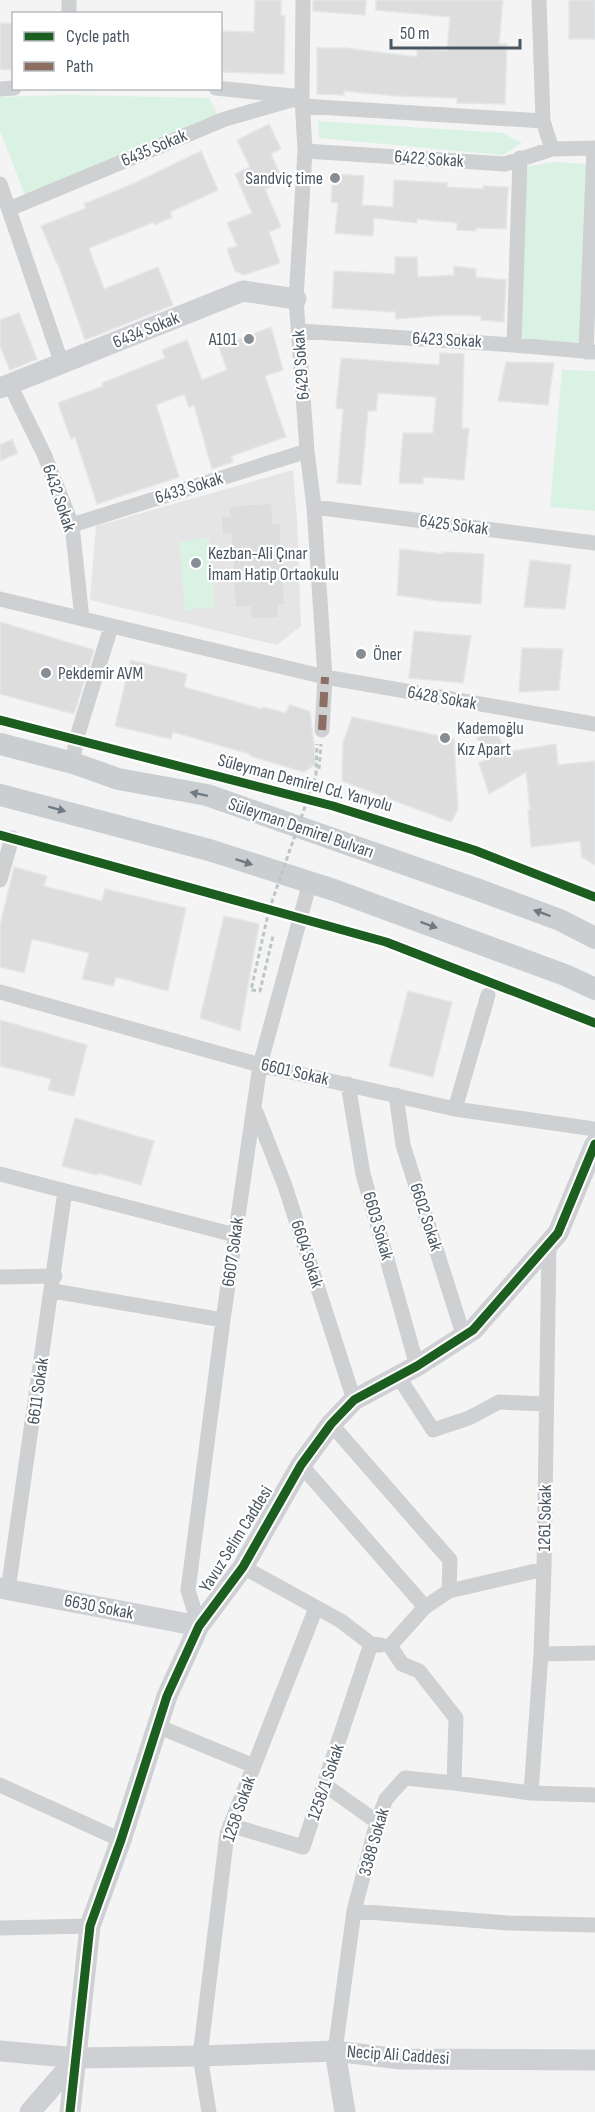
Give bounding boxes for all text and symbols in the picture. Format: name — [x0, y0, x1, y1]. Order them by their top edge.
legend — [12, 12, 222, 90]
scale bar — [391, 12, 520, 50]
text: 50 m — [400, 23, 430, 44]
text: Cycle path — [66, 26, 130, 47]
text: Path — [66, 56, 94, 77]
street label: 6435 Sokak — [118, 125, 190, 171]
street label: 6422 Sokak — [394, 146, 464, 172]
place label: Sandviç time — [245, 168, 323, 189]
marker: Sandviç time — [328, 171, 342, 185]
street label: 6434 Sokak — [110, 307, 182, 353]
street label: 6423 Sokak — [412, 328, 482, 352]
place label: A101 — [208, 329, 238, 350]
street label: 6429 Sokak — [288, 329, 314, 401]
marker: A101 — [242, 332, 256, 346]
street label: 6432 Sokak — [38, 462, 80, 534]
street label: 6433 Sokak — [153, 468, 225, 508]
street label: 6425 Sokak — [418, 510, 490, 540]
place label: Kezban-Ali Çınar İmam Hatip Ortaokulu — [208, 543, 339, 585]
marker: Kezban-Ali Çınar İmam Hatip Ortaokulu — [189, 556, 203, 570]
place label: Öner — [373, 644, 402, 665]
marker: Öner — [354, 647, 368, 661]
place label: Pekdemir AVM — [58, 663, 143, 684]
marker: Pekdemir AVM — [39, 666, 53, 680]
street label: 6428 Sokak — [406, 682, 478, 714]
place label: Kademoğlu Kız Apart — [457, 718, 524, 760]
marker: Kademoğlu Kız Apart — [438, 731, 452, 745]
street label: Süleyman Demirel Cd. Yanyolu — [215, 750, 395, 816]
one-way arrow — [189, 789, 208, 798]
street label: Süleyman Demirel Bulvarı — [226, 793, 376, 863]
one-way arrow — [48, 805, 66, 814]
one-way arrow — [236, 857, 254, 867]
one-way arrow — [533, 908, 551, 918]
one-way arrow — [420, 920, 438, 930]
street label: 6601 Sokak — [259, 1054, 331, 1090]
street label: 6602 Sokak — [405, 1180, 447, 1254]
street label: 6603 Sokak — [358, 1189, 398, 1263]
street label: 6607 Sokak — [218, 1216, 248, 1288]
street label: 6604 Sokak — [286, 1217, 328, 1291]
street label: 6611 Sokak — [23, 1356, 53, 1426]
street label: Yavuz Selim Caddesi — [195, 1482, 277, 1596]
street label: 1261 Sokak — [534, 1484, 556, 1552]
street label: 6630 Sokak — [63, 1590, 136, 1624]
street label: 1258/1 Sokak — [303, 1741, 349, 1823]
street label: 1258 Sokak — [218, 1773, 260, 1844]
street label: 3388 Sokak — [354, 1806, 394, 1878]
street label: Necip Ali Caddesi — [346, 2041, 450, 2069]

